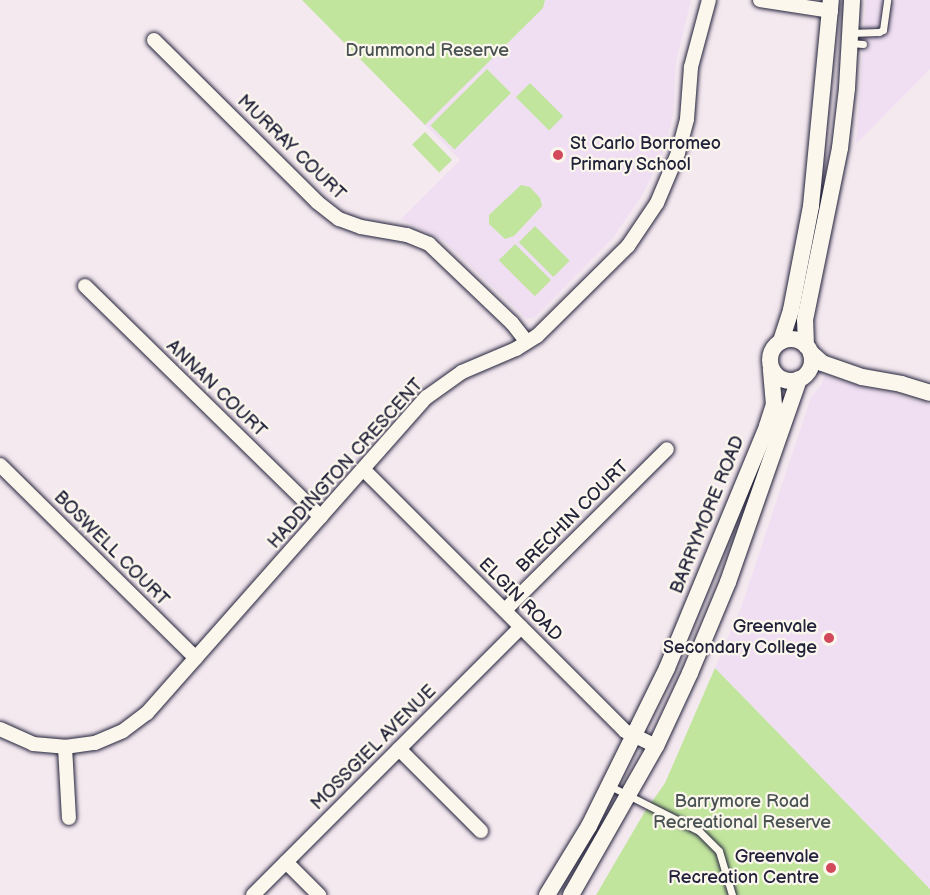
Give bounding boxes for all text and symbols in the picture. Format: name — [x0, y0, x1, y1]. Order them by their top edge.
park label: Drummond Reserve — [345, 40, 509, 62]
street label: MURRAY COURT — [232, 91, 350, 205]
place label: St Carlo Borromeo Primary School — [570, 134, 721, 176]
marker: St Carlo Borromeo Primary School — [551, 148, 565, 162]
street label: ANNAN COURT — [161, 336, 271, 442]
street label: HADDINGTON CRESCENT — [264, 374, 428, 554]
street label: BARRYMORE ROAD — [666, 433, 750, 597]
street label: BRECHIN COURT — [512, 456, 634, 578]
street label: BOSWELL COURT — [49, 487, 173, 611]
street label: ELGIN ROAD — [474, 554, 566, 646]
place label: Greenvale Secondary College — [662, 617, 817, 660]
marker: Greenvale Secondary College — [822, 631, 836, 645]
street label: MOSSGIEL AVENUE — [307, 681, 441, 815]
park label: Barrymore Road Recreational Reserve — [653, 792, 831, 834]
place label: Greenvale Recreation Centre — [668, 847, 819, 890]
marker: Greenvale Recreation Centre — [824, 861, 838, 875]

